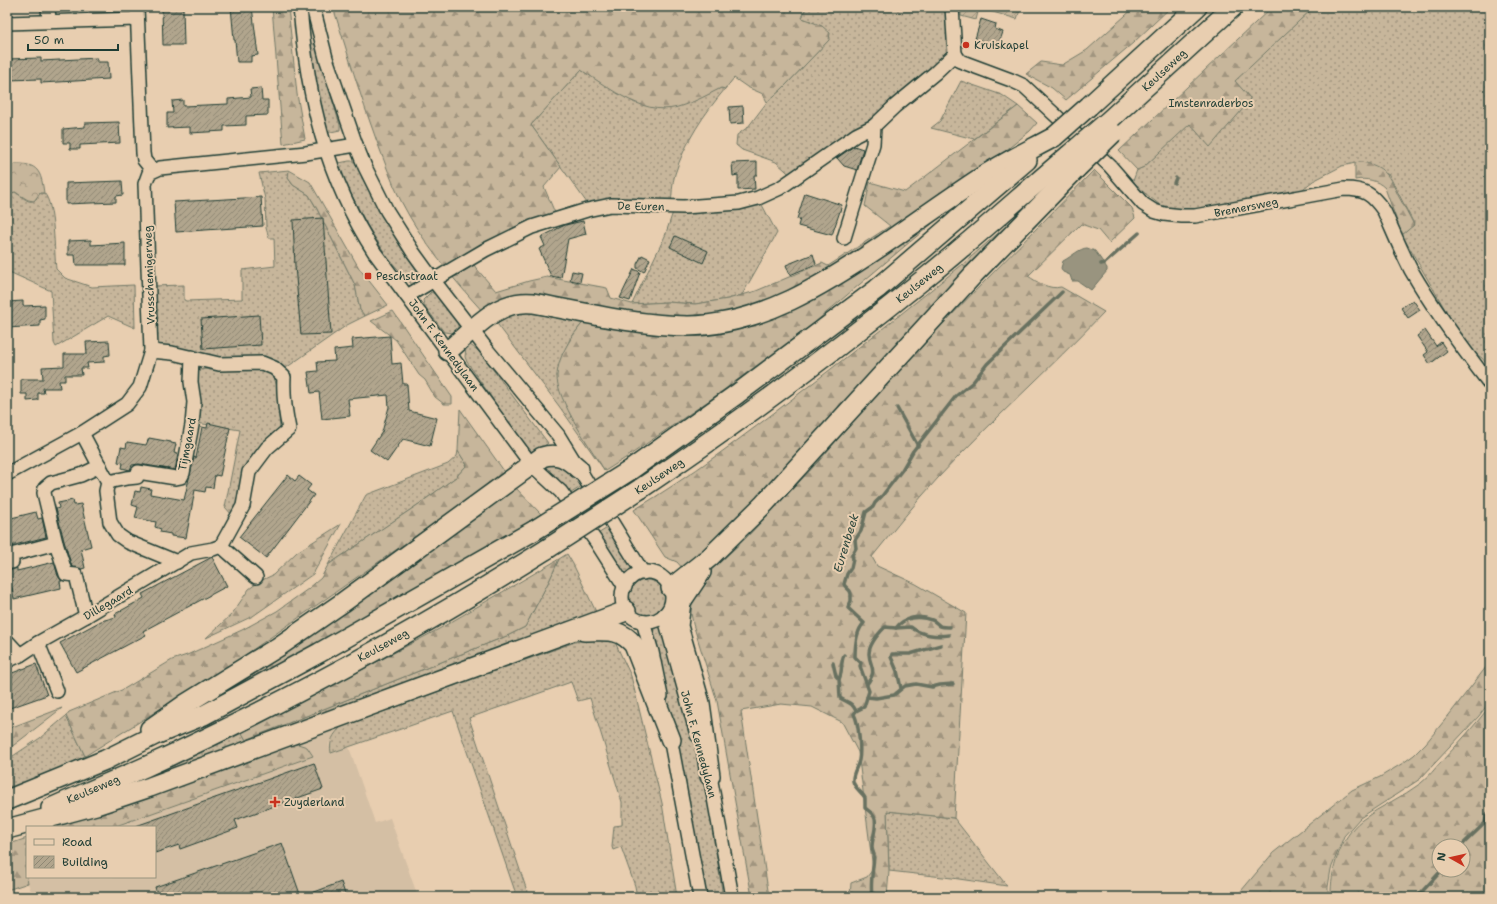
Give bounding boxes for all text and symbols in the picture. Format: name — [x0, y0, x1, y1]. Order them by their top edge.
scale bar — [28, 26, 118, 52]
text: 50 m — [34, 32, 64, 48]
place label: Kruiskapel — [974, 38, 1029, 53]
marker: Kruiskapel — [961, 40, 971, 50]
street label: Keulseweg — [1139, 46, 1190, 95]
park label: Imstenraderbos — [1168, 96, 1254, 111]
street label: Bremersweg — [1213, 194, 1280, 221]
street label: De Euren — [617, 199, 665, 214]
street label: Vrusschemigerweg — [140, 225, 159, 325]
street label: Keulseweg — [893, 260, 946, 307]
place label: Peschstraat — [376, 269, 438, 284]
marker: Peschstraat — [363, 271, 373, 281]
street label: John F. Kennedylaan — [405, 296, 482, 395]
street label: Tijmgaard — [175, 416, 200, 472]
street label: Keulseweg — [632, 454, 687, 498]
water label: Eurenbeek — [829, 511, 863, 574]
street label: Dillegaard — [81, 583, 136, 624]
street label: Keulseweg — [355, 625, 412, 666]
street label: John F. Kennedylaan — [677, 689, 720, 800]
street label: Keulseweg — [64, 771, 122, 807]
place label: Zuyderland — [284, 795, 344, 810]
marker: Zuyderland — [269, 796, 281, 808]
legend — [26, 826, 156, 878]
text: Road — [62, 834, 93, 850]
north arrow — [1431, 838, 1471, 878]
text: N — [1434, 851, 1450, 862]
text: Building — [62, 854, 108, 870]

